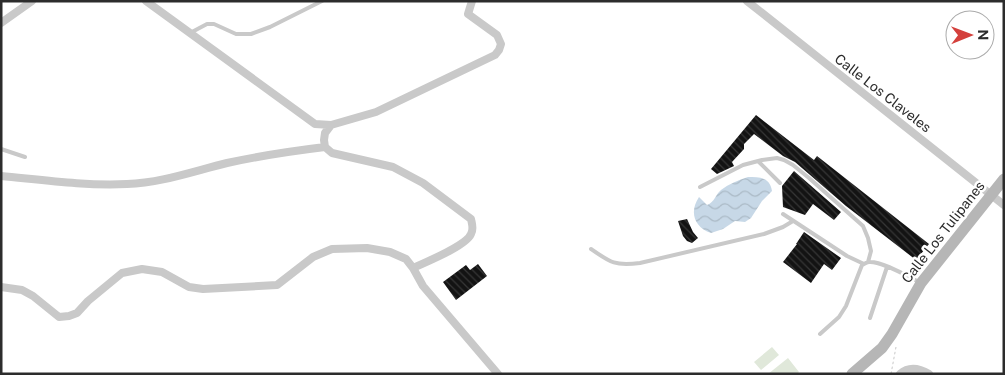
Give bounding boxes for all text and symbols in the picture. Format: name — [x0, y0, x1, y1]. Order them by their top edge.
north arrow — [945, 10, 995, 60]
text: N — [975, 29, 991, 40]
street label: Calle Los Claveles — [832, 50, 934, 136]
street label: Calle Los Tulipanes — [898, 178, 988, 286]

